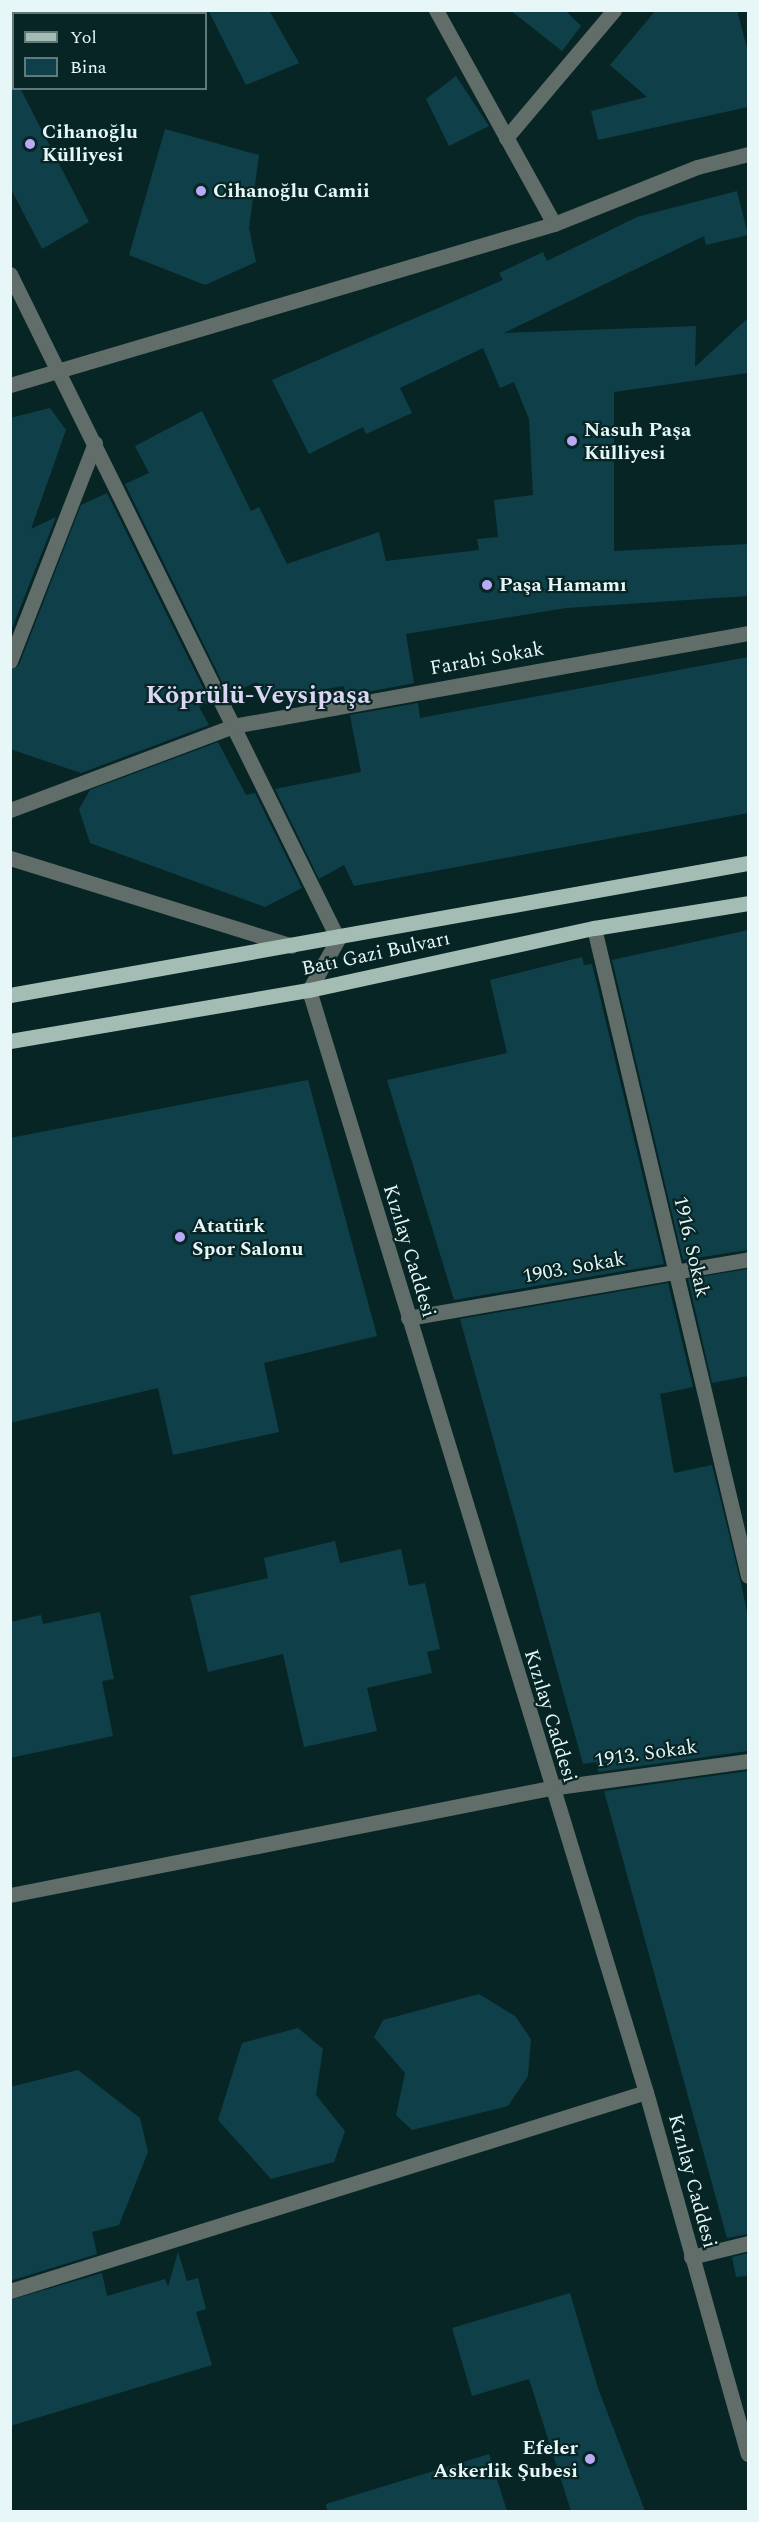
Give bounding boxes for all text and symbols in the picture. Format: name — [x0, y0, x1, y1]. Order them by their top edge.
legend — [12, 12, 207, 90]
text: Yol — [70, 24, 97, 51]
text: Bina — [70, 54, 107, 81]
place label: Cihanoğlu Külliyesi — [42, 120, 138, 167]
marker: Cihanoğlu Külliyesi — [23, 137, 37, 151]
place label: Cihanoğlu Camii — [213, 179, 370, 203]
marker: Cihanoğlu Camii — [194, 184, 208, 198]
place label: Nasuh Paşa Külliyesi — [584, 418, 691, 465]
marker: Nasuh Paşa Külliyesi — [565, 434, 579, 448]
place label: Paşa Hamamı — [499, 573, 627, 597]
marker: Paşa Hamamı — [480, 578, 494, 592]
street label: Farabi Sokak — [428, 637, 546, 681]
district label: Köprülü-Veysipaşa — [145, 680, 371, 712]
street label: Batı Gazi Bulvarı — [300, 927, 452, 981]
street label: Kızılay Caddesi — [377, 1182, 441, 1320]
street label: 1916. Sokak — [668, 1194, 714, 1300]
place label: Atatürk Spor Salonu — [192, 1214, 303, 1261]
marker: Atatürk Spor Salonu — [173, 1230, 187, 1244]
street label: 1903. Sokak — [521, 1247, 627, 1289]
street label: Kızılay Caddesi — [518, 1647, 582, 1785]
street label: 1913. Sokak — [593, 1735, 699, 1773]
street label: Kızılay Caddesi — [663, 2111, 721, 2251]
place label: Efeler Askerlik Şubesi — [433, 2436, 578, 2483]
marker: Efeler Askerlik Şubesi — [583, 2452, 597, 2466]

